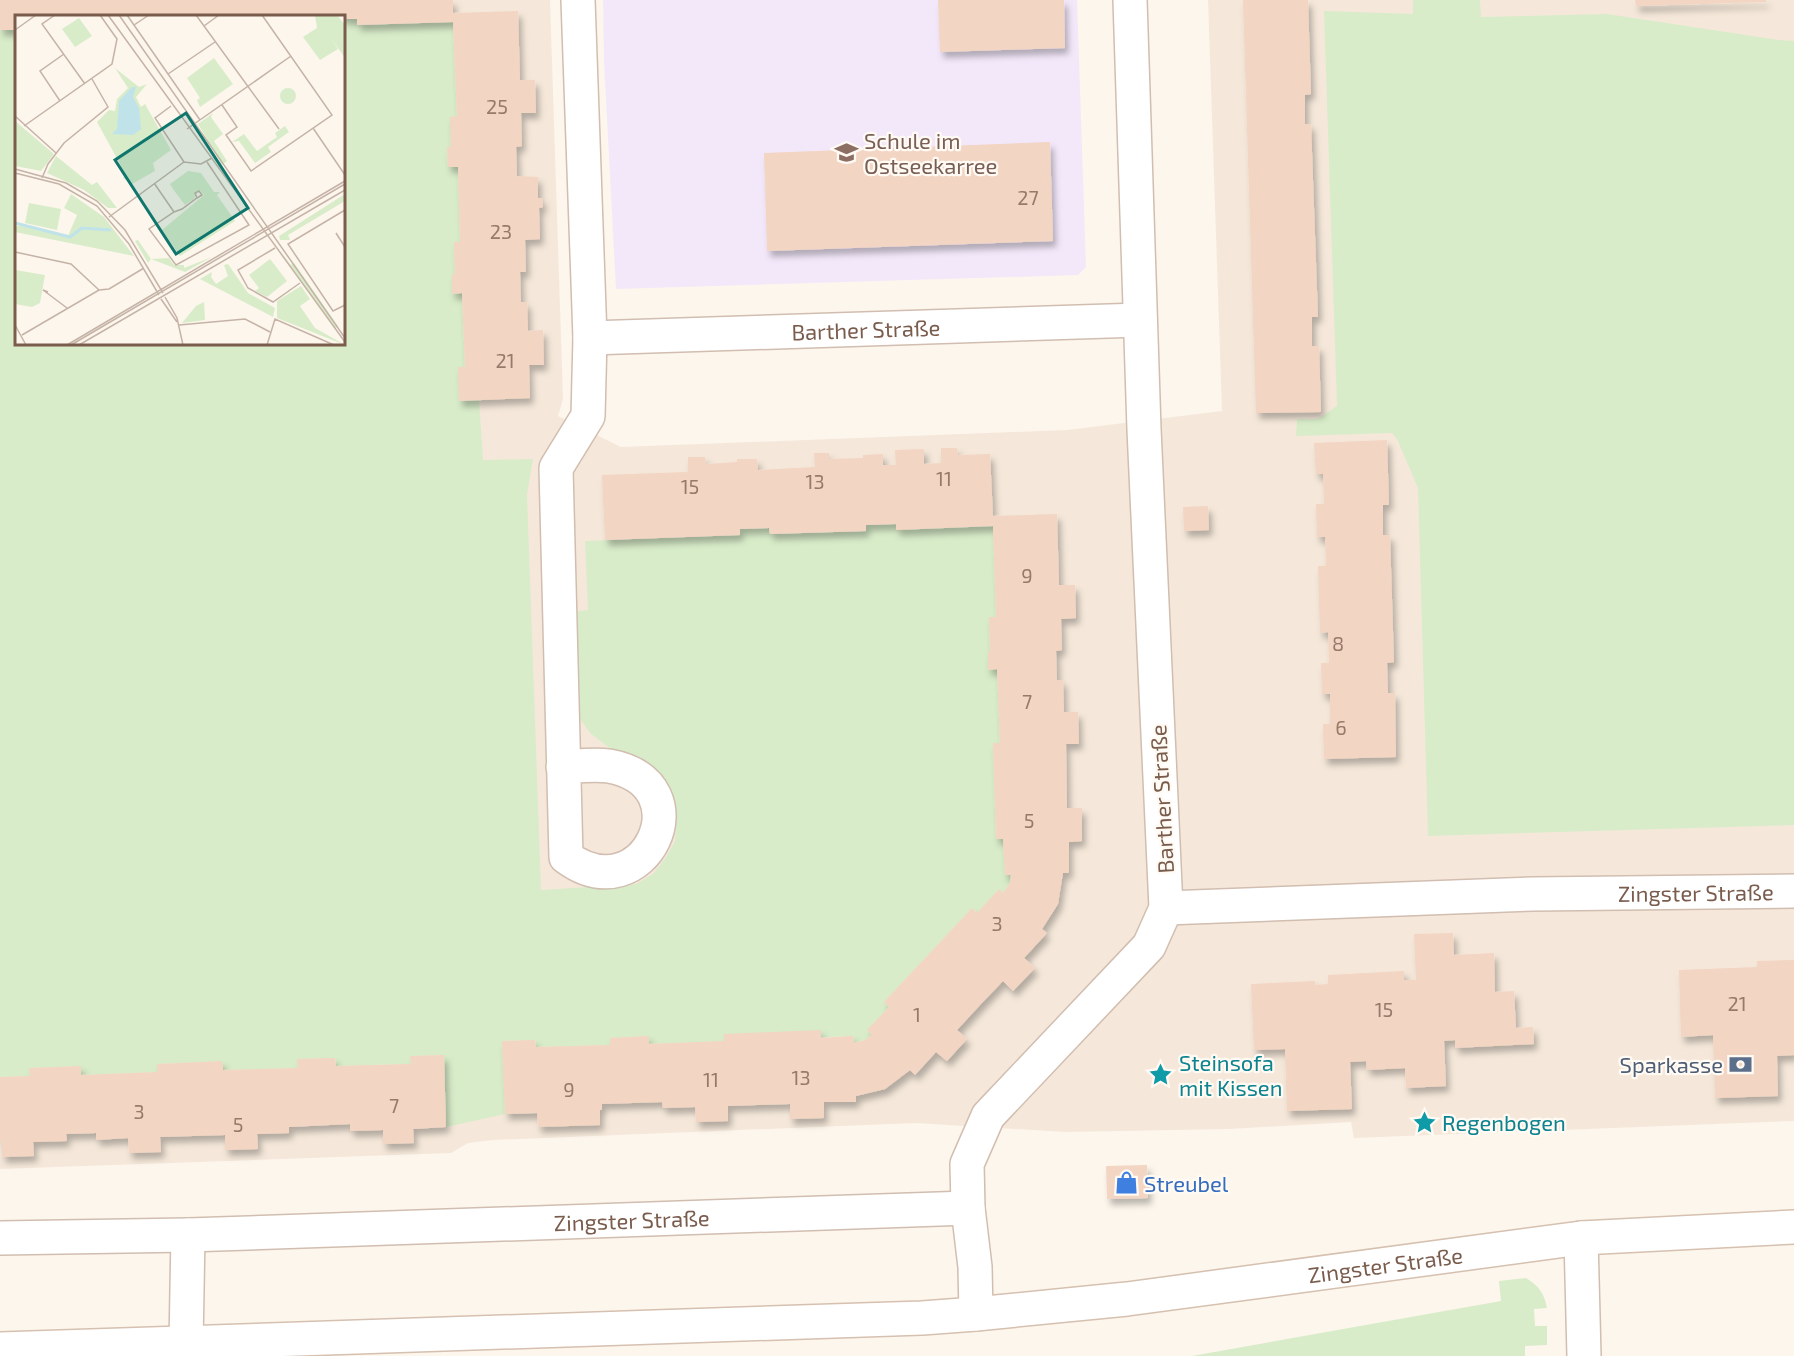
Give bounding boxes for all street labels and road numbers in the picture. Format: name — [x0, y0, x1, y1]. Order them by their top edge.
street label: Barther Straße — [791, 314, 941, 344]
street label: Barther Straße — [1144, 724, 1178, 874]
street label: Zingster Straße — [1618, 878, 1774, 906]
street label: Zingster Straße — [553, 1204, 710, 1235]
street label: Zingster Straße — [1306, 1241, 1464, 1288]

